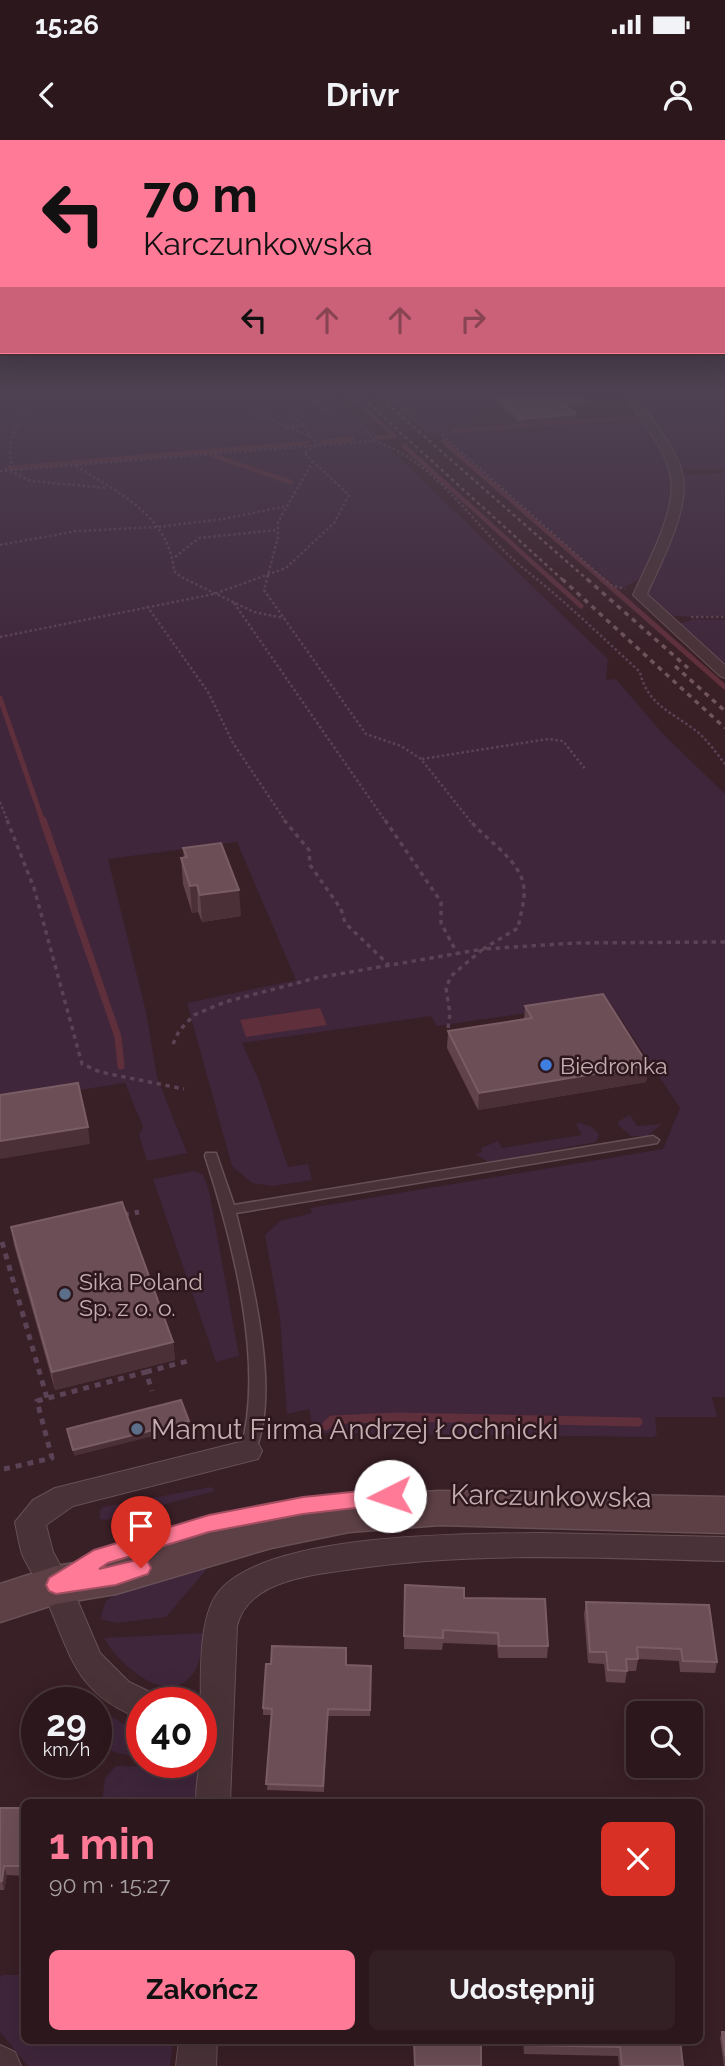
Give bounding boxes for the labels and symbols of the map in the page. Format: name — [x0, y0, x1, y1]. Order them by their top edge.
place label: Biedronka — [560, 1052, 668, 1079]
marker: Biedronka — [538, 1057, 554, 1073]
place label: Sika Poland Sp. z o. o. — [79, 1268, 203, 1321]
marker: Sika Poland Sp. z o. o. — [57, 1286, 73, 1302]
place label: Mamut Firma Andrzej Łochnicki — [151, 1413, 558, 1446]
marker: Mamut Firma Andrzej Łochnicki — [129, 1421, 145, 1437]
position arrow — [353, 1459, 427, 1533]
street label: Karczunkowska — [450, 1478, 652, 1514]
pin — [111, 1496, 171, 1568]
speed limit sign: 40 — [126, 1687, 217, 1778]

